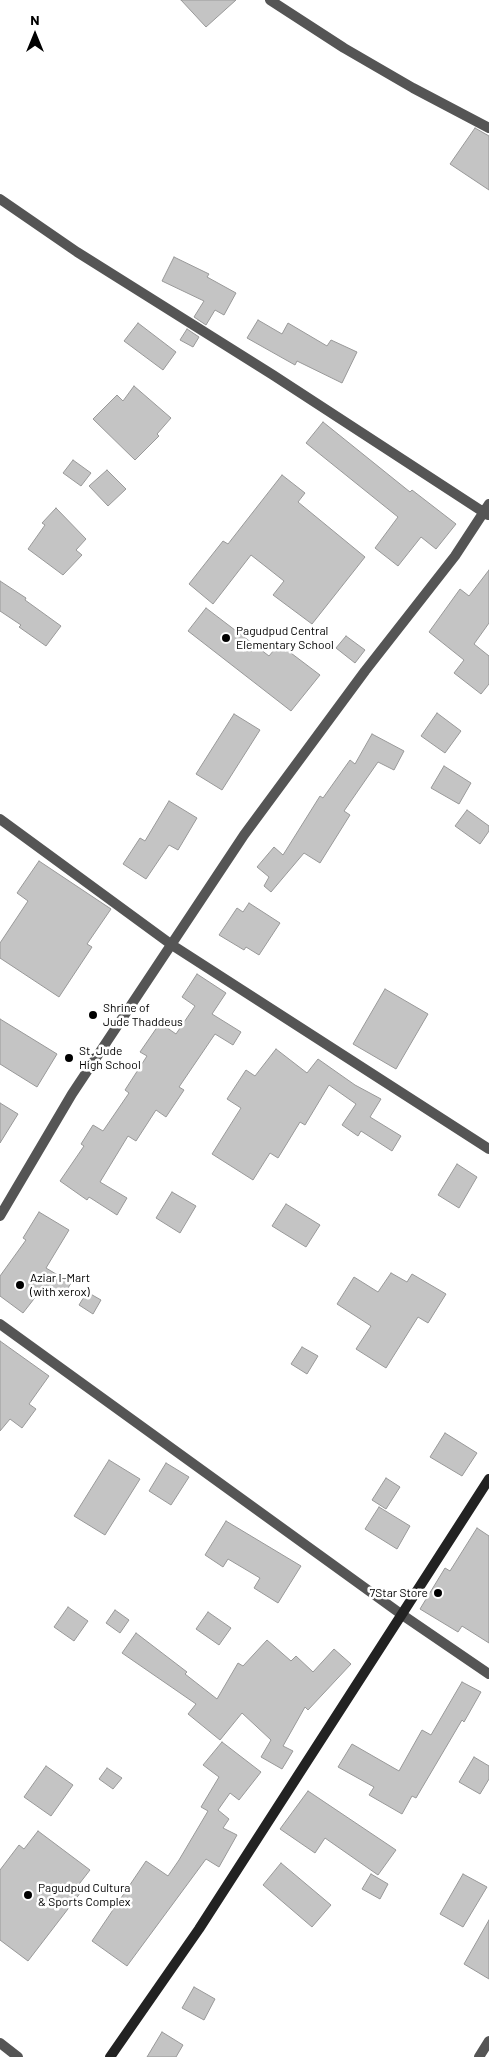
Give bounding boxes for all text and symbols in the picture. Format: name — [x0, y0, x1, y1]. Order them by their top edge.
north arrow — [10, 10, 60, 60]
text: N — [30, 11, 40, 28]
place label: Pagudpud Central Elementary School — [236, 624, 334, 652]
marker: Pagudpud Central Elementary School — [220, 632, 232, 644]
place label: Shrine of Jude Thaddeus — [103, 1001, 183, 1029]
marker: Shrine of Jude Thaddeus — [87, 1009, 99, 1021]
place label: St. Jude High School — [79, 1044, 141, 1072]
marker: St. Jude High School — [63, 1052, 75, 1064]
place label: Aziar I-Mart (with xerox) — [30, 1271, 90, 1299]
marker: Aziar I-Mart (with xerox) — [14, 1279, 26, 1291]
place label: 7Star Store — [370, 1586, 428, 1600]
marker: 7Star Store — [432, 1587, 444, 1599]
place label: Pagudpud Cultura & Sports Complex — [38, 1881, 131, 1909]
marker: Pagudpud Cultura & Sports Complex — [22, 1889, 34, 1901]

